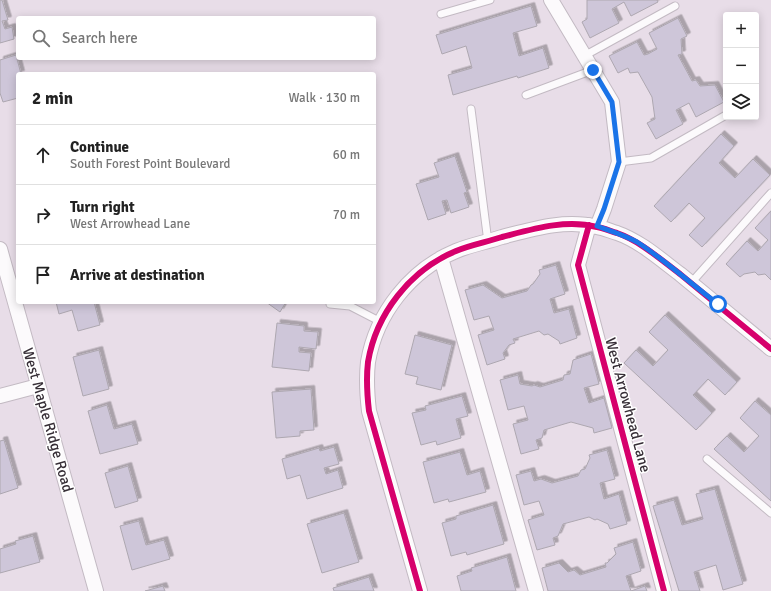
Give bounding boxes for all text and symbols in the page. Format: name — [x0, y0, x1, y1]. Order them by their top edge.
map controls — [723, 12, 759, 120]
button: + — [723, 12, 759, 48]
search box — [16, 16, 376, 60]
icon: search — [30, 27, 52, 49]
text: Search here — [62, 29, 138, 47]
button: − — [723, 48, 759, 84]
route end — [584, 61, 602, 79]
button: layers — [723, 84, 759, 120]
text: 2 min — [32, 88, 73, 109]
text: Walk · 130 m — [289, 90, 360, 106]
text: Continue — [70, 138, 129, 156]
icon: ahead — [32, 144, 54, 166]
text: 60 m — [333, 147, 360, 163]
text: South Forest Point Boulevard — [70, 156, 231, 172]
text: Turn right — [70, 198, 135, 216]
icon: right — [32, 204, 54, 226]
text: 70 m — [333, 207, 360, 223]
text: West Arrowhead Lane — [70, 216, 190, 232]
icon: arrive — [32, 264, 54, 286]
text: Arrive at destination — [70, 266, 205, 284]
route start — [709, 295, 727, 313]
street label: West Arrowhead Lane — [601, 336, 655, 474]
street label: West Maple Ridge Road — [19, 346, 77, 494]

